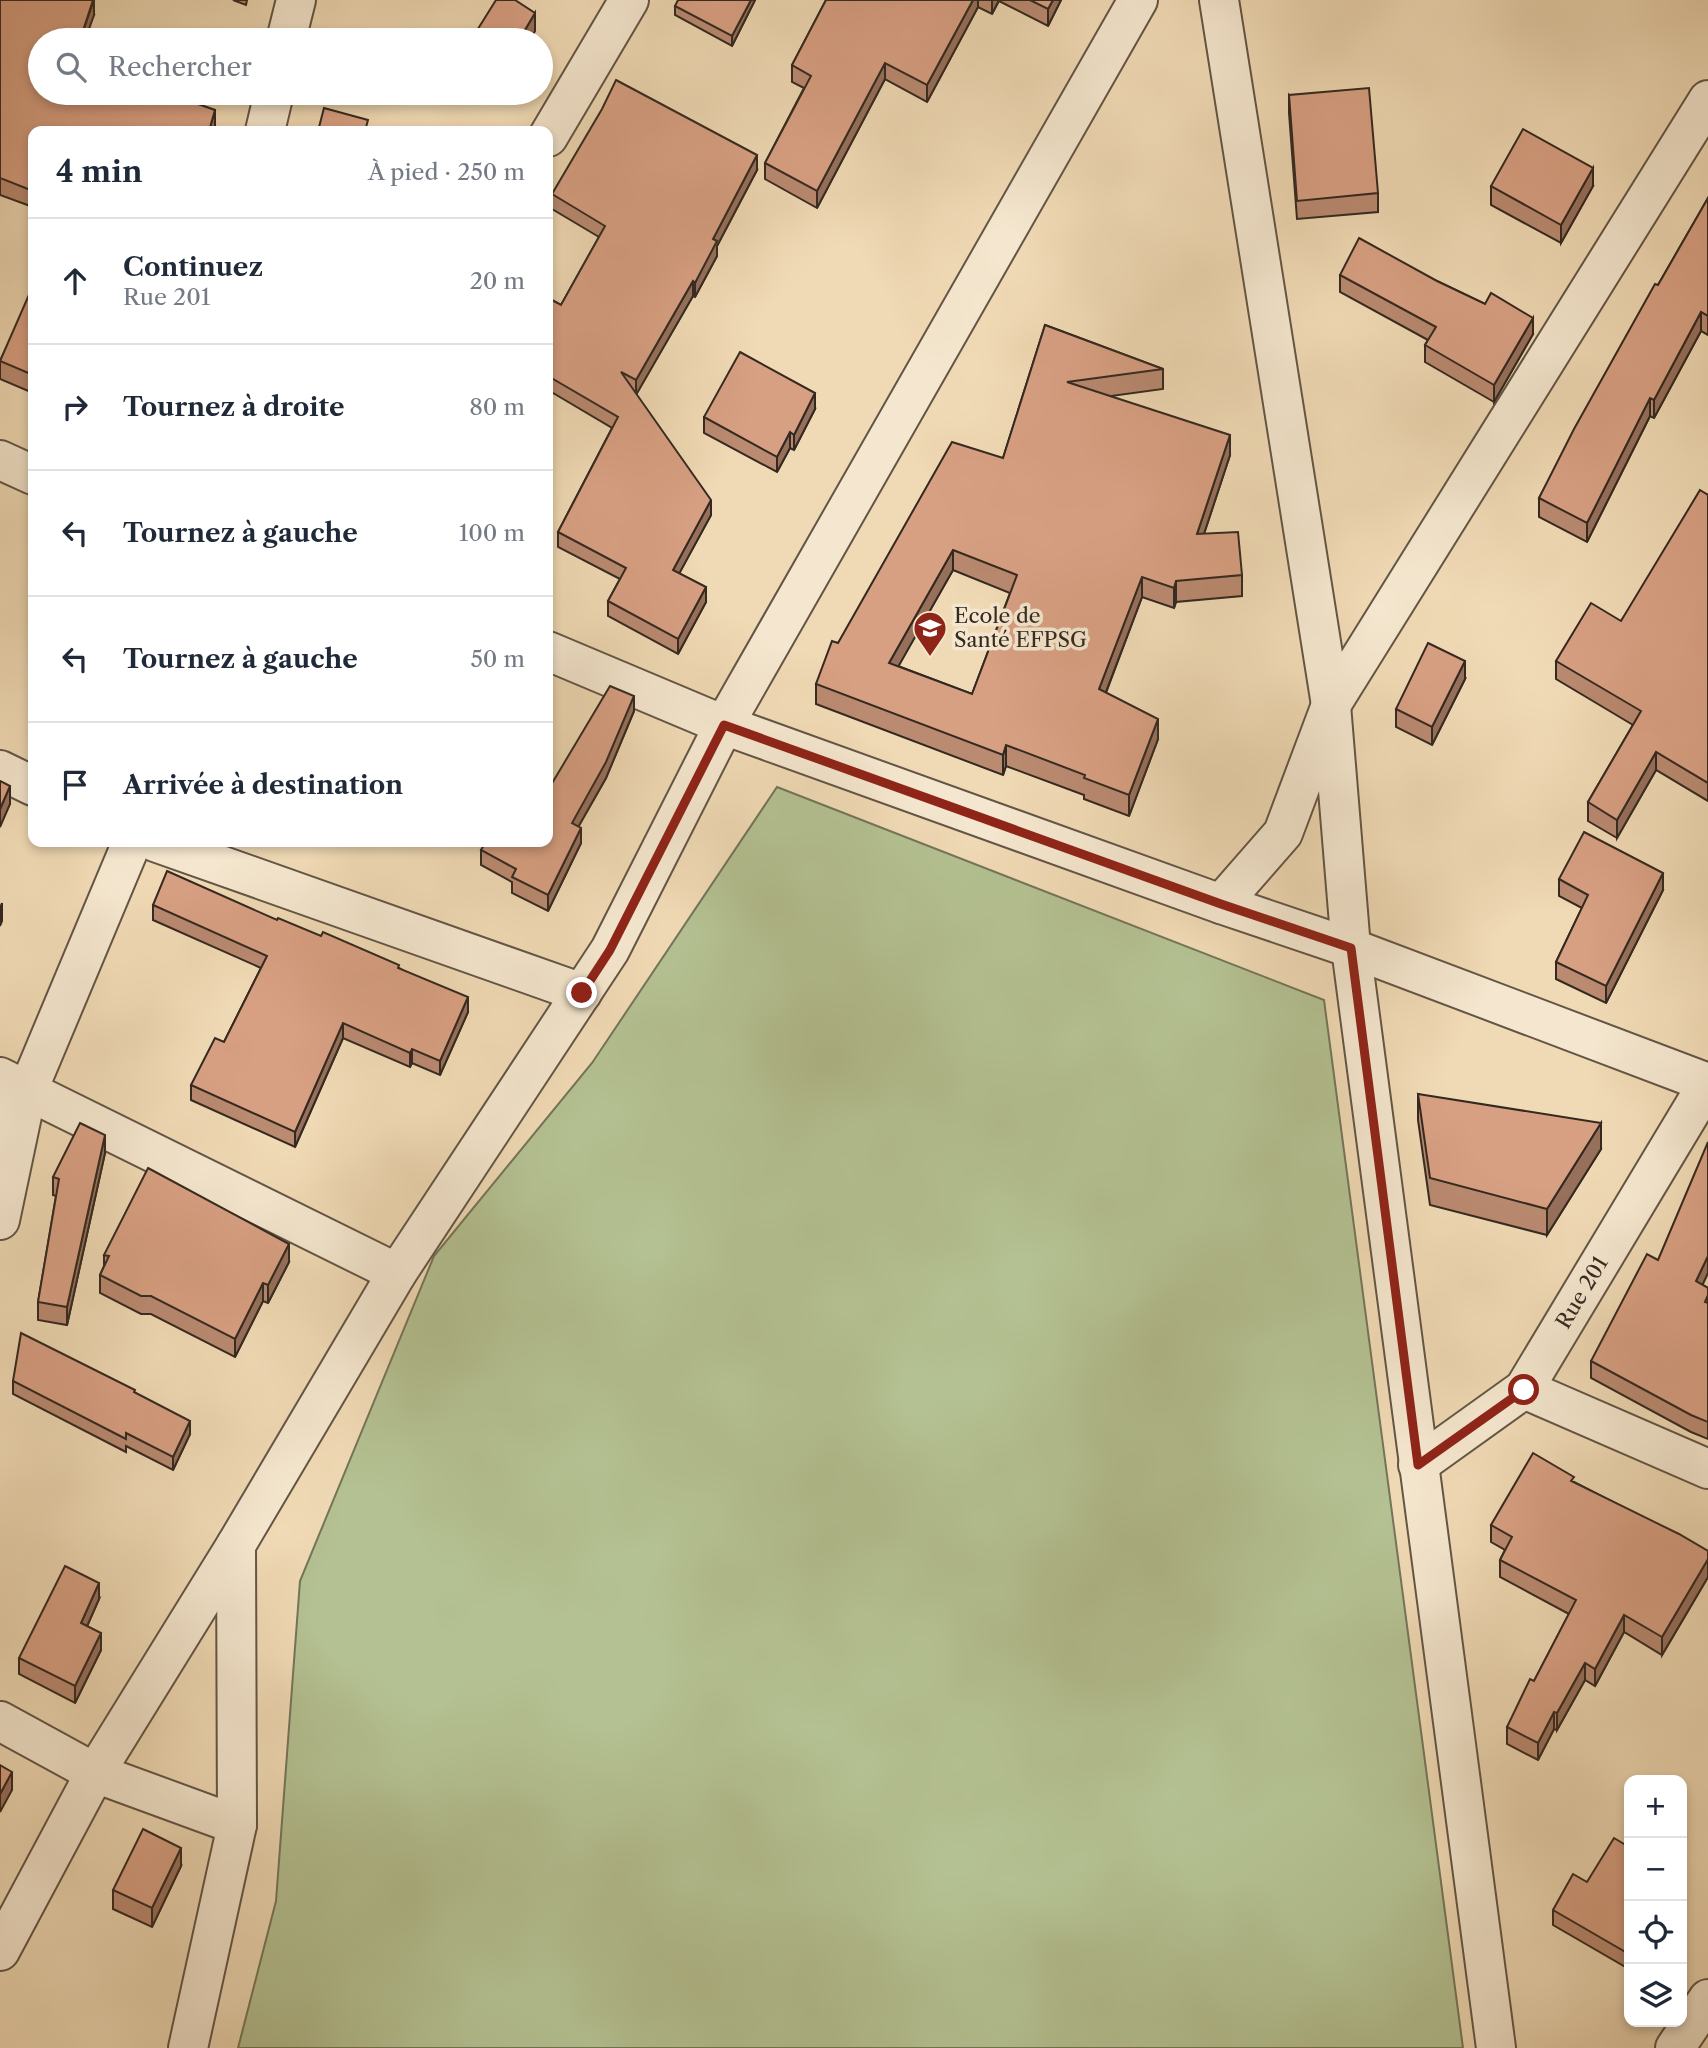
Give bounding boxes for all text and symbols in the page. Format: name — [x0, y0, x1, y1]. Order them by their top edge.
search box — [28, 28, 553, 105]
icon: search — [52, 48, 90, 86]
text: Rechercher — [108, 51, 252, 83]
text: 4 min — [56, 153, 142, 190]
text: À pied · 250 m — [368, 158, 525, 186]
text: Continuez — [123, 251, 263, 283]
icon: ahead — [56, 262, 94, 300]
text: 20 m — [470, 267, 525, 295]
text: Rue 201 — [123, 283, 210, 311]
icon: right — [56, 388, 94, 426]
text: Tournez à droite — [123, 391, 345, 423]
text: 80 m — [469, 393, 525, 421]
icon: left — [56, 514, 94, 552]
text: Tournez à gauche — [123, 517, 358, 549]
text: 100 m — [459, 519, 525, 547]
place label: Ecole de Santé EFPSG — [954, 603, 1087, 652]
school or university icon: Ecole de Santé EFPSG — [911, 609, 949, 658]
icon: left — [56, 640, 94, 678]
text: Tournez à gauche — [123, 643, 358, 675]
text: 50 m — [470, 645, 525, 673]
icon: arrive — [56, 766, 94, 804]
text: Arrivée à destination — [123, 769, 403, 801]
route end — [566, 977, 597, 1008]
street label: Rue 201 — [1550, 1251, 1613, 1333]
route start — [1508, 1374, 1539, 1405]
map controls — [1624, 1775, 1687, 2027]
button: + — [1624, 1775, 1687, 1838]
button: − — [1624, 1838, 1687, 1901]
button: locate — [1624, 1901, 1687, 1964]
button: layers — [1624, 1964, 1687, 2027]

